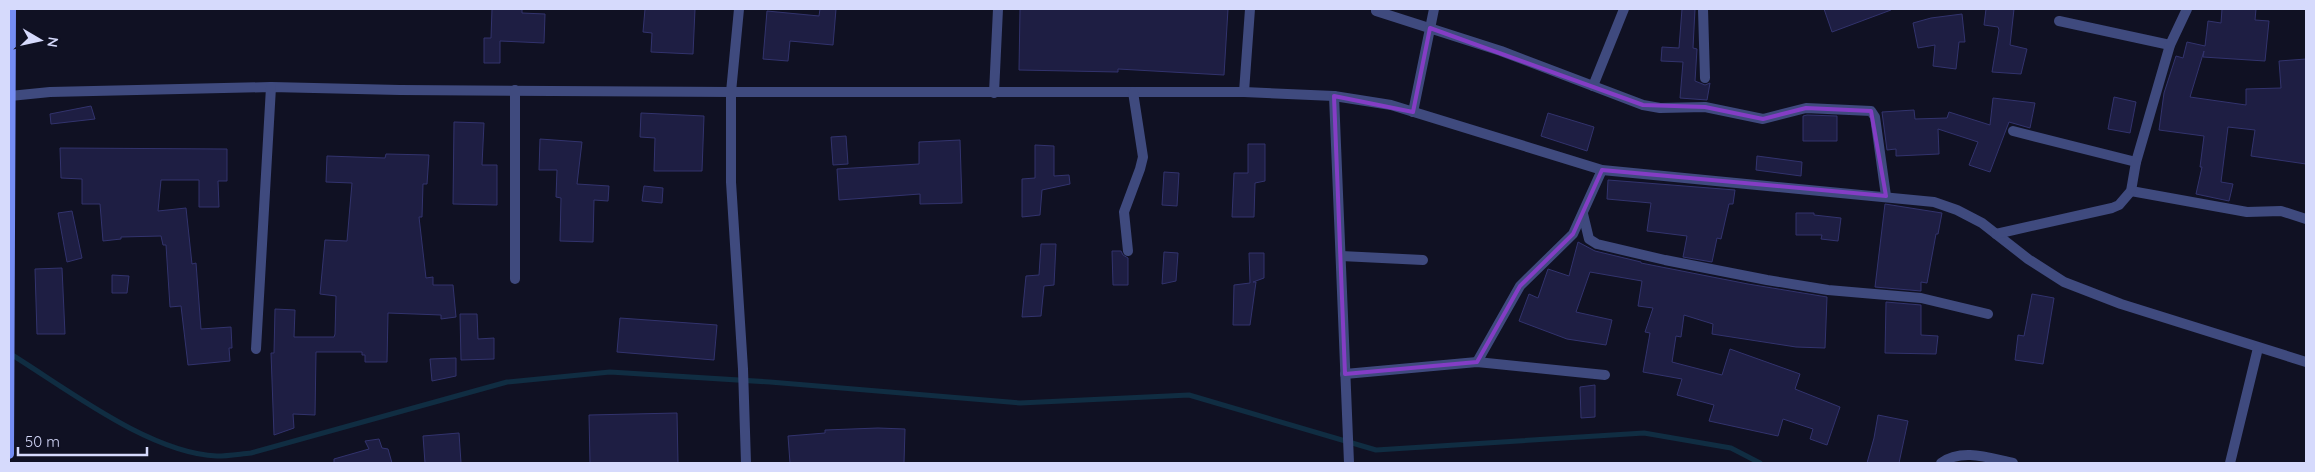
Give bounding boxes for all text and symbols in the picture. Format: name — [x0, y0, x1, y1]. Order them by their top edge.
north arrow — [15, 15, 65, 65]
text: N — [43, 36, 63, 49]
scale bar — [18, 424, 146, 456]
text: 50 m — [25, 432, 60, 451]

